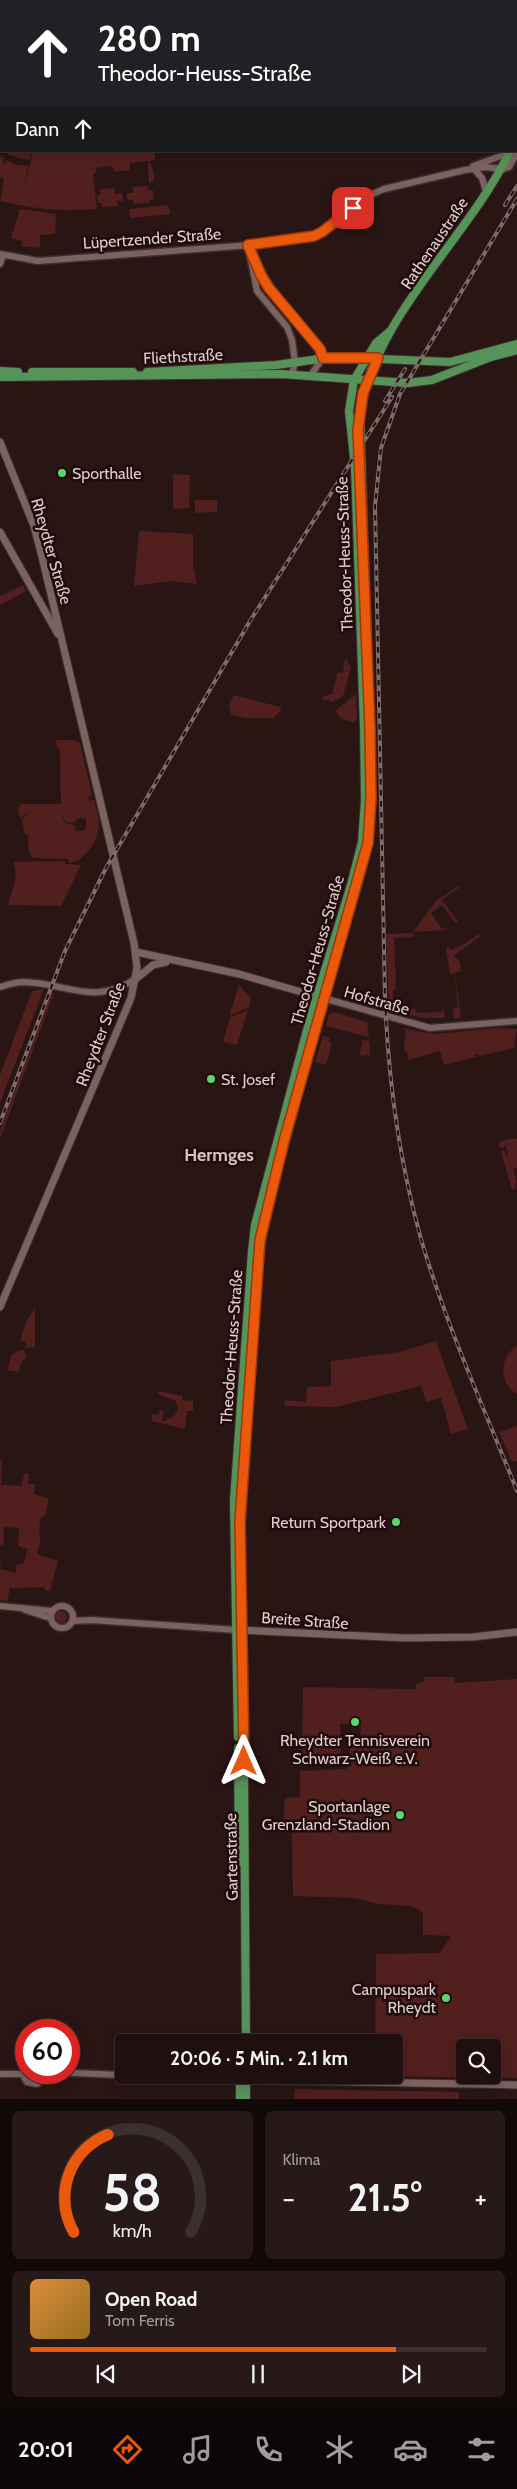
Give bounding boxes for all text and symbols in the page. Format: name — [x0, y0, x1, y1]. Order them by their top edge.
text: 280 m — [98, 17, 201, 60]
icon: ahead — [15, 20, 80, 85]
text: Theodor-Heuss-Straße — [98, 60, 311, 87]
icon: ahead — [69, 115, 97, 143]
text: Dann — [15, 118, 59, 141]
pin — [332, 187, 374, 229]
icon: arrive — [339, 194, 367, 222]
street label: Rathenaustraße — [397, 194, 472, 293]
street label: Lüpertzender Straße — [82, 224, 222, 253]
street label: Fliethstraße — [143, 345, 223, 368]
place label: Sporthalle — [72, 464, 141, 483]
marker: Sporthalle — [56, 467, 68, 479]
street label: Theodor-Heuss-Straße — [332, 476, 357, 632]
street label: Rheydter Straße — [27, 496, 76, 607]
street label: Theodor-Heuss-Straße — [287, 873, 348, 1027]
street label: Rheydter Straße — [72, 980, 129, 1089]
street label: Hofstraße — [342, 982, 412, 1019]
place label: St. Josef — [221, 1070, 276, 1089]
marker: St. Josef — [205, 1073, 217, 1085]
district label: Hermges — [184, 1144, 254, 1166]
street label: Theodor-Heuss-Straße — [217, 1269, 246, 1425]
place label: Return Sportpark — [271, 1513, 387, 1532]
marker: Return Sportpark — [390, 1516, 402, 1528]
street label: Breite Straße — [261, 1608, 349, 1633]
marker: Rheydter Tennisverein Schwarz-Weiß e.V. — [349, 1716, 361, 1728]
place label: Rheydter Tennisverein Schwarz-Weiß e.V. — [280, 1731, 430, 1768]
position arrow — [217, 1734, 269, 1786]
place label: Sportanlage Grenzland-Stadion — [262, 1797, 390, 1834]
marker: Sportanlage Grenzland-Stadion — [394, 1809, 406, 1821]
street label: Gartenstraße — [221, 1813, 242, 1901]
place label: Campuspark Rheydt — [352, 1980, 437, 2017]
marker: Campuspark Rheydt — [440, 1992, 452, 2004]
speed limit sign: 60 — [15, 2019, 80, 2084]
map controls — [456, 2039, 501, 2084]
button: search — [456, 2039, 501, 2084]
text: 20:06 · 5 Min. · 2.1 km — [170, 2047, 348, 2070]
text: Klima — [283, 2150, 320, 2169]
text: 58 — [103, 2161, 162, 2224]
text: 21.5° — [348, 2174, 422, 2221]
text: − — [283, 2181, 295, 2215]
text: + — [475, 2181, 487, 2215]
text: km/h — [113, 2220, 152, 2241]
text: Open Road — [105, 2288, 197, 2311]
text: Tom Ferris — [105, 2311, 175, 2330]
icon: previous — [92, 2360, 120, 2388]
icon: pause — [244, 2360, 272, 2388]
icon: next — [397, 2360, 425, 2388]
icon: directions — [110, 2432, 145, 2467]
icon: music — [180, 2432, 215, 2467]
icon: phone — [251, 2432, 286, 2467]
icon: climate — [322, 2432, 357, 2467]
icon: car — [393, 2432, 428, 2467]
icon: filters — [464, 2432, 499, 2467]
text: 20:01 — [18, 2436, 74, 2463]

